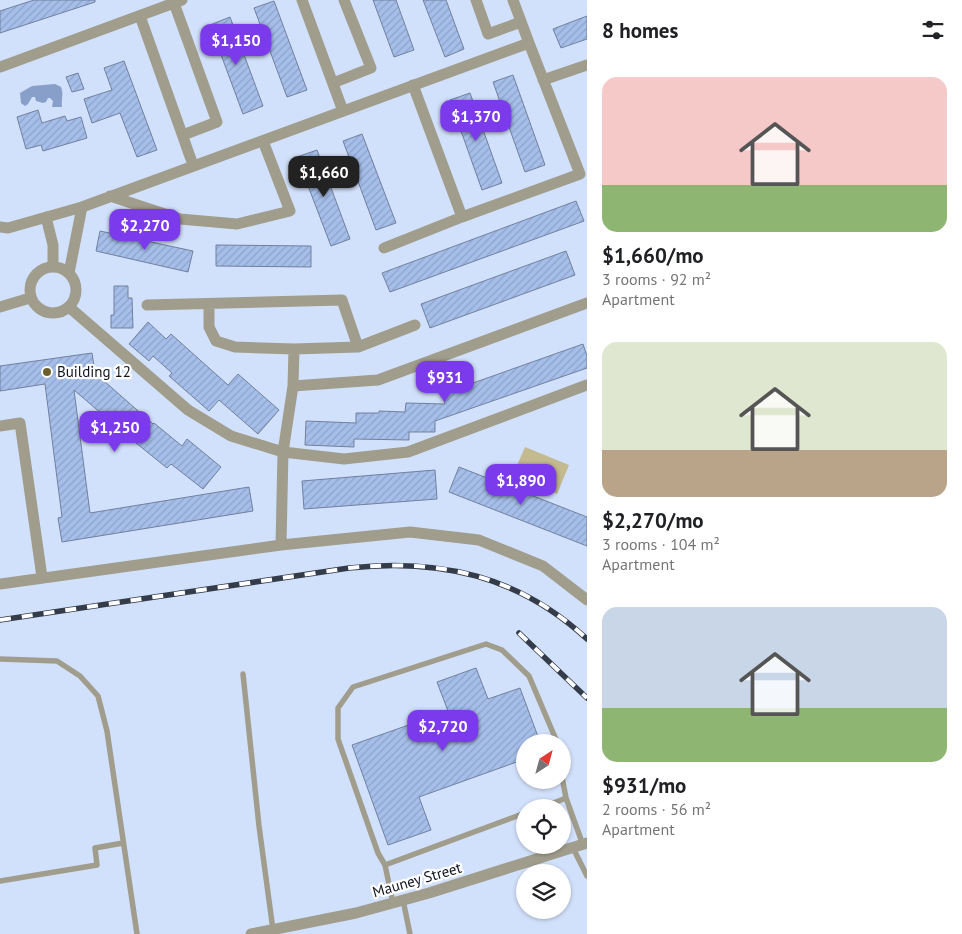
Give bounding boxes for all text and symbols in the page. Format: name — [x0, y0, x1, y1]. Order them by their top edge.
icon: filters — [919, 16, 947, 44]
text: 8 homes — [602, 17, 678, 44]
pin: $1,150 — [195, 23, 277, 66]
text: $1,150 — [211, 30, 261, 50]
pin: $1,370 — [435, 100, 517, 142]
text: $1,370 — [451, 106, 501, 126]
icon: home — [730, 109, 820, 199]
pin: $1,660 — [283, 156, 365, 198]
text: $1,660 — [299, 162, 349, 182]
pin: $2,270 — [104, 208, 186, 251]
text: $2,270 — [120, 215, 170, 235]
text: $1,660/mo — [602, 242, 704, 269]
text: 3 rooms · 92 m² — [602, 269, 711, 289]
text: Apartment — [602, 289, 675, 309]
pin: $931 — [415, 360, 475, 403]
place label: Building 12 — [57, 362, 131, 381]
marker: Building 12 — [41, 366, 53, 378]
text: $931 — [427, 367, 463, 387]
icon: home — [730, 374, 820, 464]
pin: $1,250 — [74, 410, 156, 453]
text: $1,250 — [90, 417, 140, 437]
pin: $1,890 — [480, 464, 562, 506]
text: $1,890 — [496, 470, 546, 490]
text: $2,270/mo — [602, 507, 704, 534]
text: 3 rooms · 104 m² — [602, 534, 720, 554]
text: Apartment — [602, 554, 675, 574]
icon: home — [730, 639, 820, 729]
pin: $2,720 — [402, 710, 484, 752]
text: $2,720 — [418, 716, 468, 736]
north arrow — [516, 734, 571, 789]
map controls — [516, 734, 571, 919]
text: $931/mo — [602, 772, 686, 799]
button: locate — [516, 799, 571, 854]
text: 2 rooms · 56 m² — [602, 799, 711, 819]
text: Apartment — [602, 819, 675, 839]
street label: Mauney Street — [370, 858, 464, 901]
button: layers — [516, 864, 571, 919]

